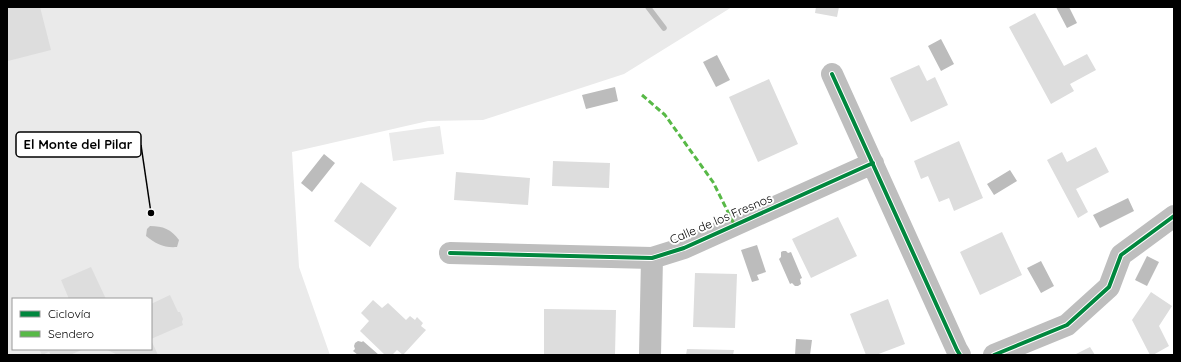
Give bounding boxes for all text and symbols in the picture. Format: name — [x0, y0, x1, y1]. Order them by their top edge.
callout: El Monte del Pilar — [16, 132, 141, 157]
text: El Monte del Pilar — [24, 136, 133, 152]
street label: Calle de los Fresnos — [667, 190, 775, 247]
legend — [12, 298, 152, 350]
text: Ciclovía — [48, 306, 91, 321]
text: Sendero — [48, 326, 94, 341]

